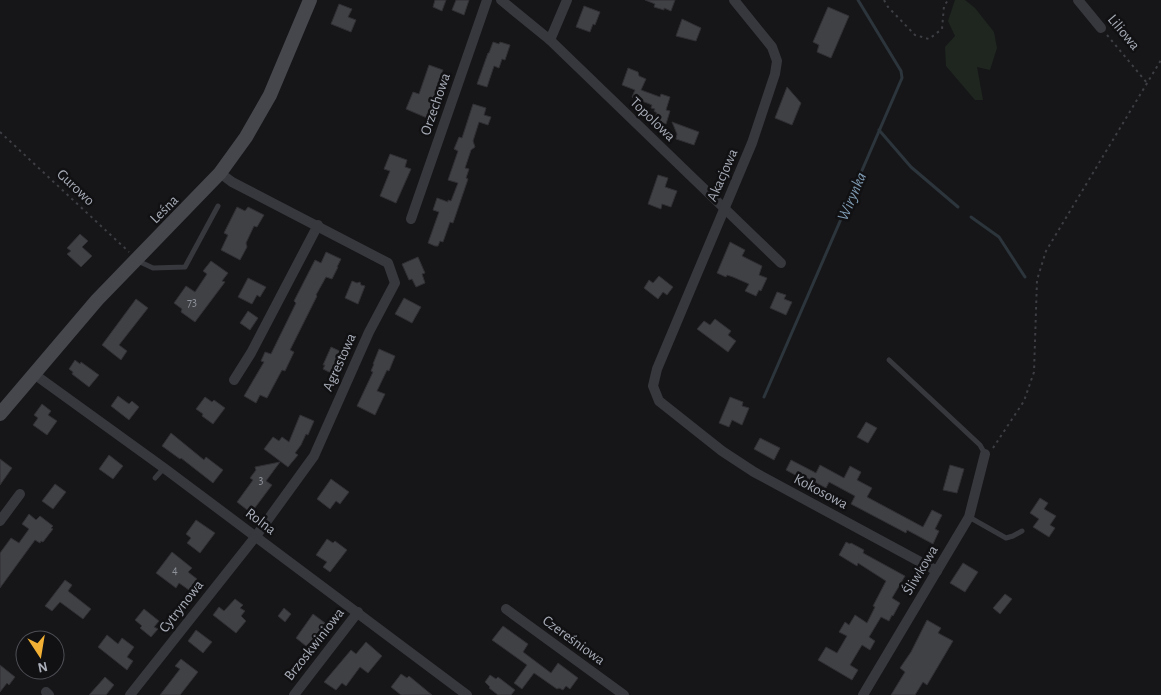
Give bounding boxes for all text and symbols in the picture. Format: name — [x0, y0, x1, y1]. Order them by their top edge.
street label: Liliowa — [1105, 12, 1143, 53]
street label: Orzechowa — [418, 71, 453, 137]
street label: Topolowa — [627, 94, 678, 144]
street label: Akacjowa — [704, 147, 741, 204]
street label: Gurowo — [54, 166, 97, 208]
water label: Wirynka — [835, 170, 869, 223]
street label: Leśna — [147, 192, 181, 226]
house number: 73 — [187, 296, 197, 308]
street label: Agrestowa — [320, 331, 359, 393]
street label: Kokosowa — [791, 471, 850, 512]
house number: 3 — [259, 474, 264, 486]
street label: Rolna — [243, 505, 279, 538]
street label: Śliwkowa — [898, 542, 941, 598]
house number: 4 — [172, 564, 178, 576]
street label: Cytrynowa — [156, 577, 206, 635]
street label: Brzoskwiniowa — [282, 605, 347, 683]
street label: Czereśniowa — [540, 613, 608, 668]
north arrow — [15, 630, 65, 680]
text: N — [36, 659, 49, 675]

